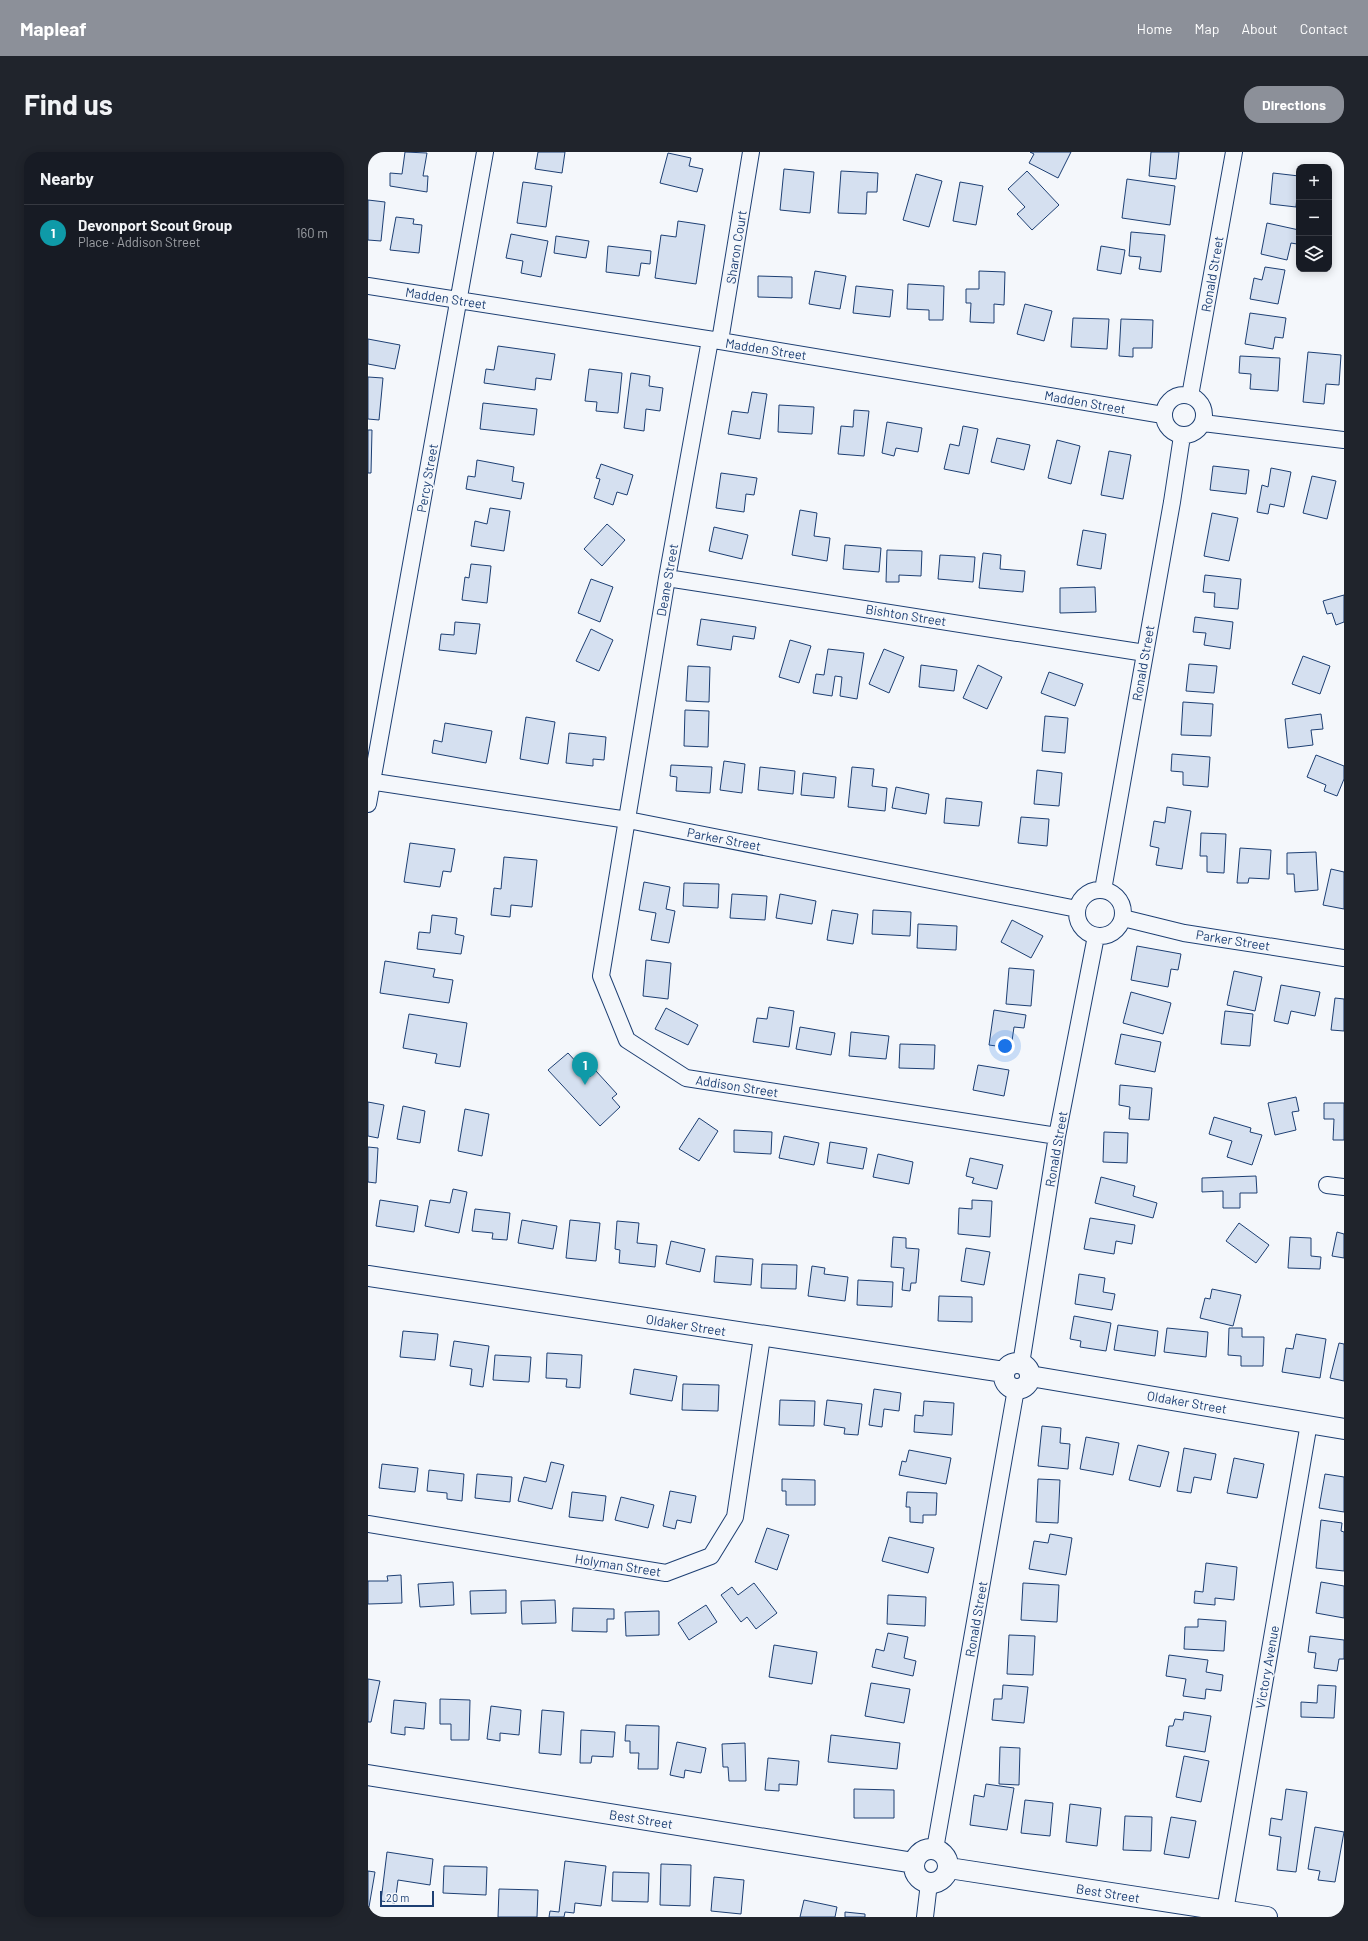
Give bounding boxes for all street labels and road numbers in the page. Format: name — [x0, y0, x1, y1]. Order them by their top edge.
street label: Sharon Court — [722, 209, 750, 285]
street label: Ronald Street — [1197, 235, 1227, 313]
street label: Madden Street — [404, 284, 488, 312]
street label: Madden Street — [724, 335, 808, 363]
street label: Madden Street — [1043, 387, 1127, 417]
street label: Percy Street — [413, 442, 441, 514]
street label: Deane Street — [653, 542, 681, 618]
street label: Bishton Street — [865, 601, 947, 629]
street label: Ronald Street — [1128, 624, 1158, 702]
street label: Parker Street — [686, 824, 762, 854]
street label: Parker Street — [1195, 926, 1271, 954]
street label: Addison Street — [694, 1072, 780, 1100]
street label: Ronald Street — [1041, 1110, 1071, 1188]
street label: Oldaker Street — [645, 1311, 727, 1339]
street label: Oldaker Street — [1146, 1387, 1228, 1417]
street label: Holyman Street — [574, 1550, 662, 1580]
street label: Ronald Street — [961, 1580, 991, 1658]
street label: Victory Avenue — [1252, 1624, 1282, 1710]
street label: Best Street — [608, 1806, 674, 1832]
street label: Best Street — [1075, 1880, 1141, 1906]

